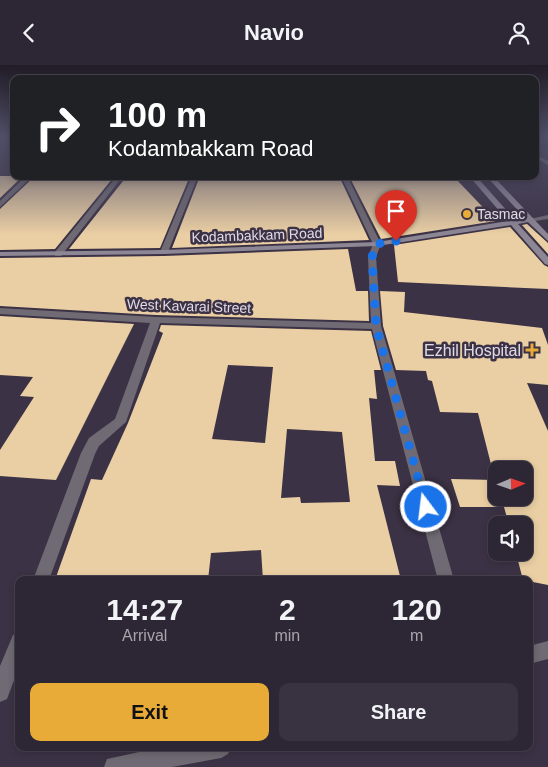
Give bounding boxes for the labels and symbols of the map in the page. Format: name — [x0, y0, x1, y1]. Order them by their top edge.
pin — [375, 190, 417, 241]
place label: Tasmac — [477, 206, 525, 222]
marker: Tasmac — [461, 208, 473, 220]
street label: Kodambakkam Road — [191, 225, 323, 245]
street label: West Kavarai Street — [127, 296, 251, 316]
place label: Ezhil Hospital — [424, 342, 521, 359]
marker: Ezhil Hospital — [525, 343, 539, 357]
north arrow — [488, 461, 532, 506]
position arrow — [399, 480, 451, 532]

